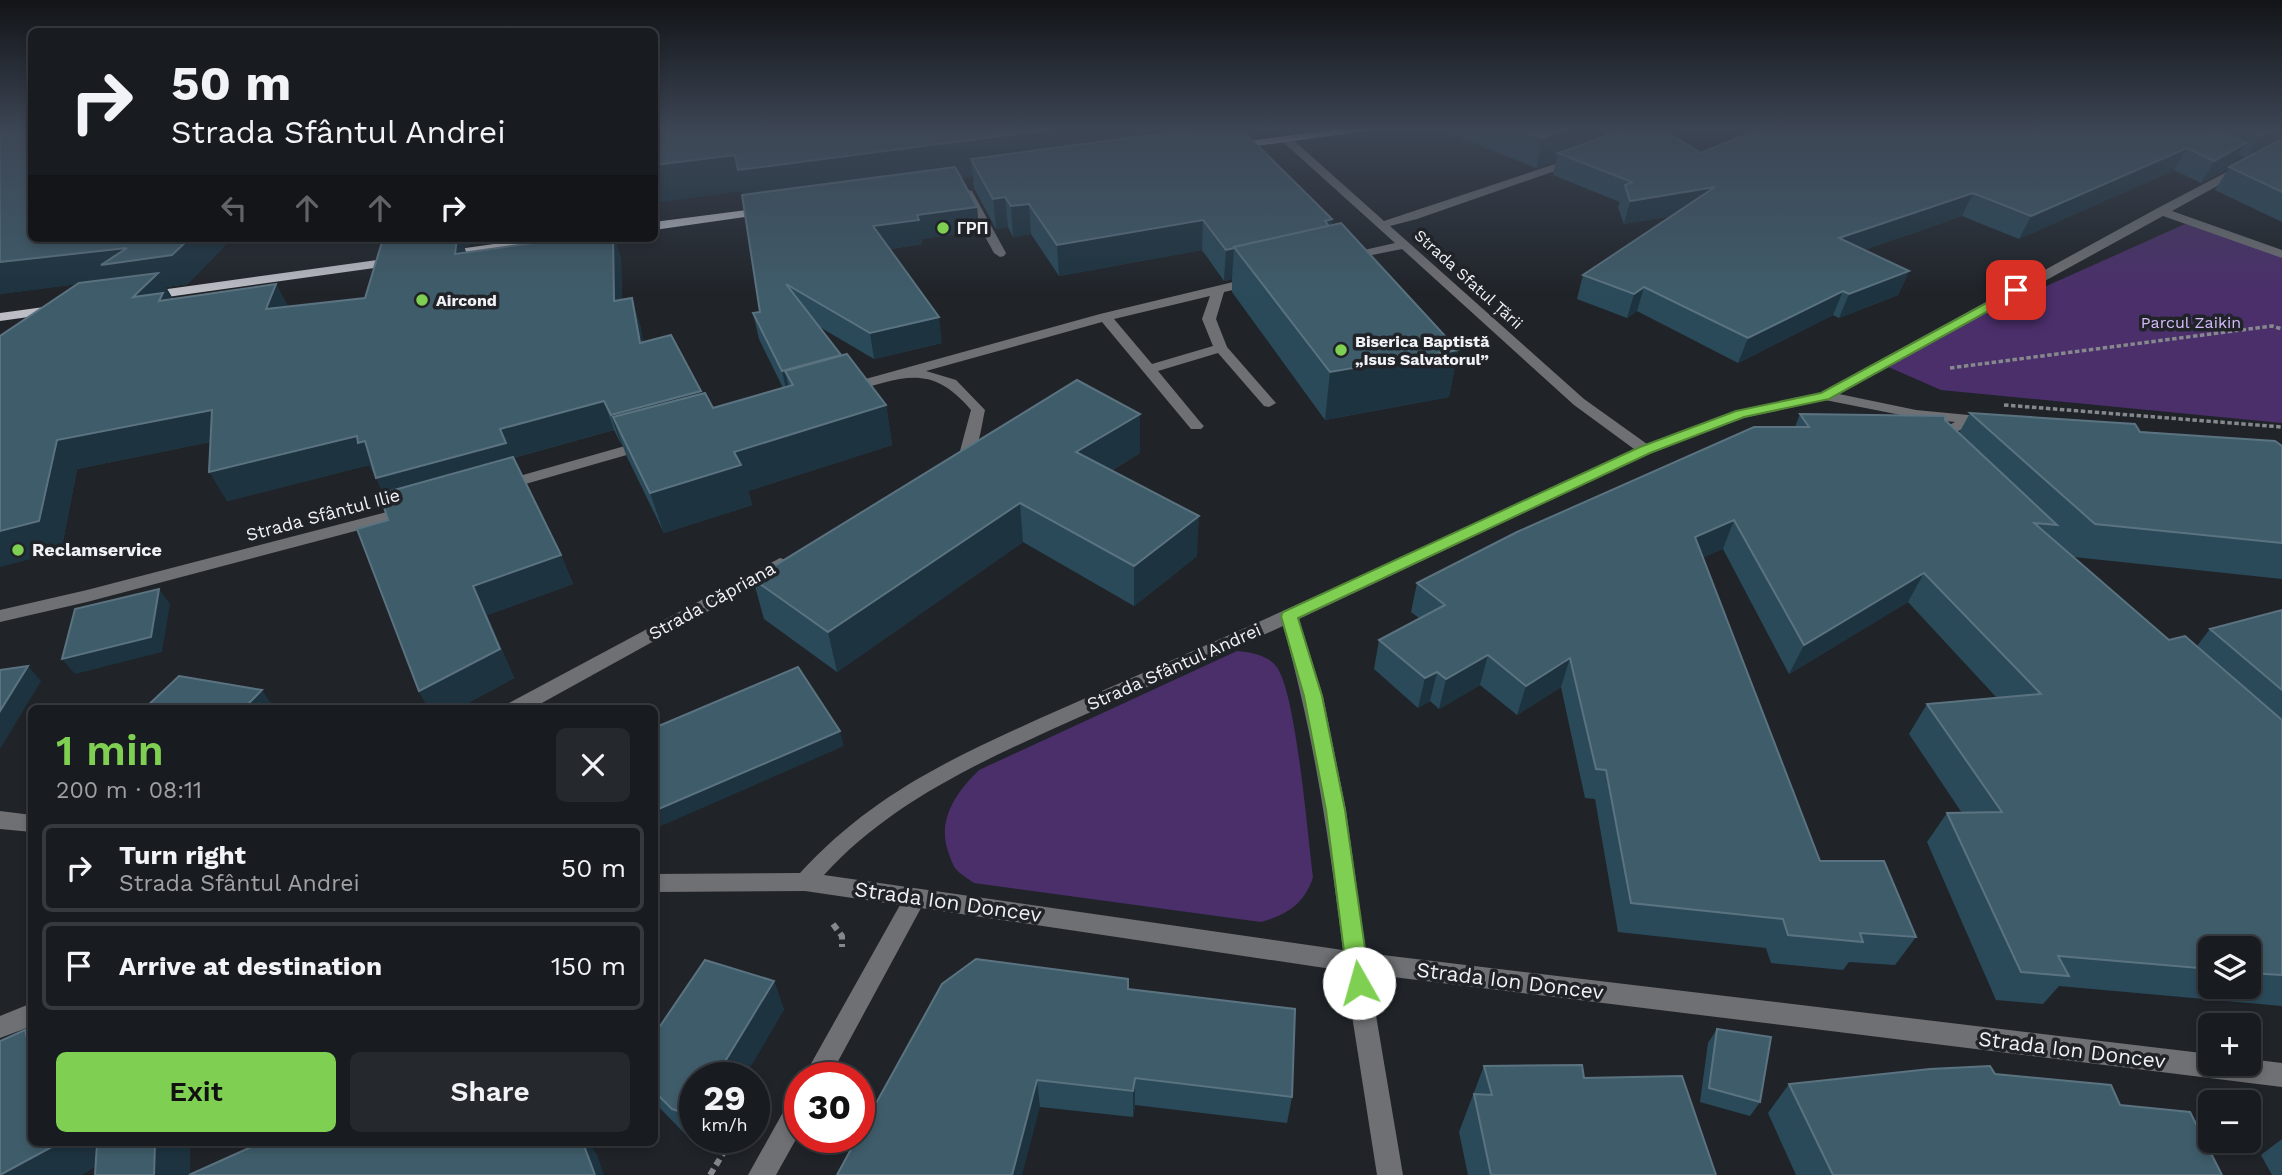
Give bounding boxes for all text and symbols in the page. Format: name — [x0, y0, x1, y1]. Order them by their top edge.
text: 50 m — [171, 54, 291, 112]
icon: right — [56, 56, 147, 147]
text: Strada Sfântul Andrei — [171, 113, 506, 151]
icon: left — [215, 189, 253, 227]
icon: ahead — [288, 189, 326, 227]
icon: ahead — [361, 189, 399, 227]
icon: right — [434, 189, 472, 227]
place label: ГРП — [957, 219, 988, 238]
marker: ГРП — [935, 220, 951, 236]
street label: Strada Sfatul Țării — [1411, 226, 1527, 333]
pin — [1986, 260, 2046, 320]
icon: arrive — [1997, 271, 2035, 309]
place label: Aircond — [436, 291, 497, 310]
marker: Aircond — [414, 292, 430, 308]
park label: Parcul Zaikin — [2141, 313, 2241, 332]
place label: Biserica Baptistă „Isus Salvatorul” — [1355, 332, 1490, 369]
marker: Biserica Baptistă „Isus Salvatorul” — [1333, 342, 1349, 358]
street label: Strada Sfântul Ilie — [244, 484, 402, 545]
place label: Reclamservice — [32, 539, 162, 560]
marker: Reclamservice — [10, 542, 26, 558]
street label: Strada Căpriana — [645, 557, 779, 644]
street label: Strada Sfântul Andrei — [1084, 619, 1264, 714]
text: 1 min — [56, 726, 164, 775]
button: close — [556, 728, 630, 802]
text: 200 m · 08:11 — [56, 777, 202, 804]
text: Turn right — [119, 840, 246, 870]
icon: right — [60, 849, 98, 887]
text: 50 m — [561, 853, 626, 883]
text: Strada Sfântul Andrei — [119, 870, 360, 897]
street label: Strada Ion Doncev — [853, 876, 1043, 927]
map controls — [2198, 936, 2261, 1153]
button: layers — [2198, 936, 2261, 999]
position arrow — [1322, 946, 1396, 1020]
icon: arrive — [60, 947, 98, 985]
text: Arrive at destination — [119, 951, 382, 981]
text: 150 m — [551, 951, 626, 981]
street label: Strada Ion Doncev — [1415, 957, 1605, 1004]
button: + — [2198, 1013, 2261, 1076]
street label: Strada Ion Doncev — [1977, 1026, 2167, 1073]
button: Exit — [56, 1052, 336, 1132]
button: Share — [350, 1052, 630, 1132]
speed limit sign: 30 — [784, 1062, 875, 1153]
text: 29 — [703, 1077, 746, 1119]
button: − — [2198, 1090, 2261, 1153]
text: km/h — [701, 1114, 748, 1135]

